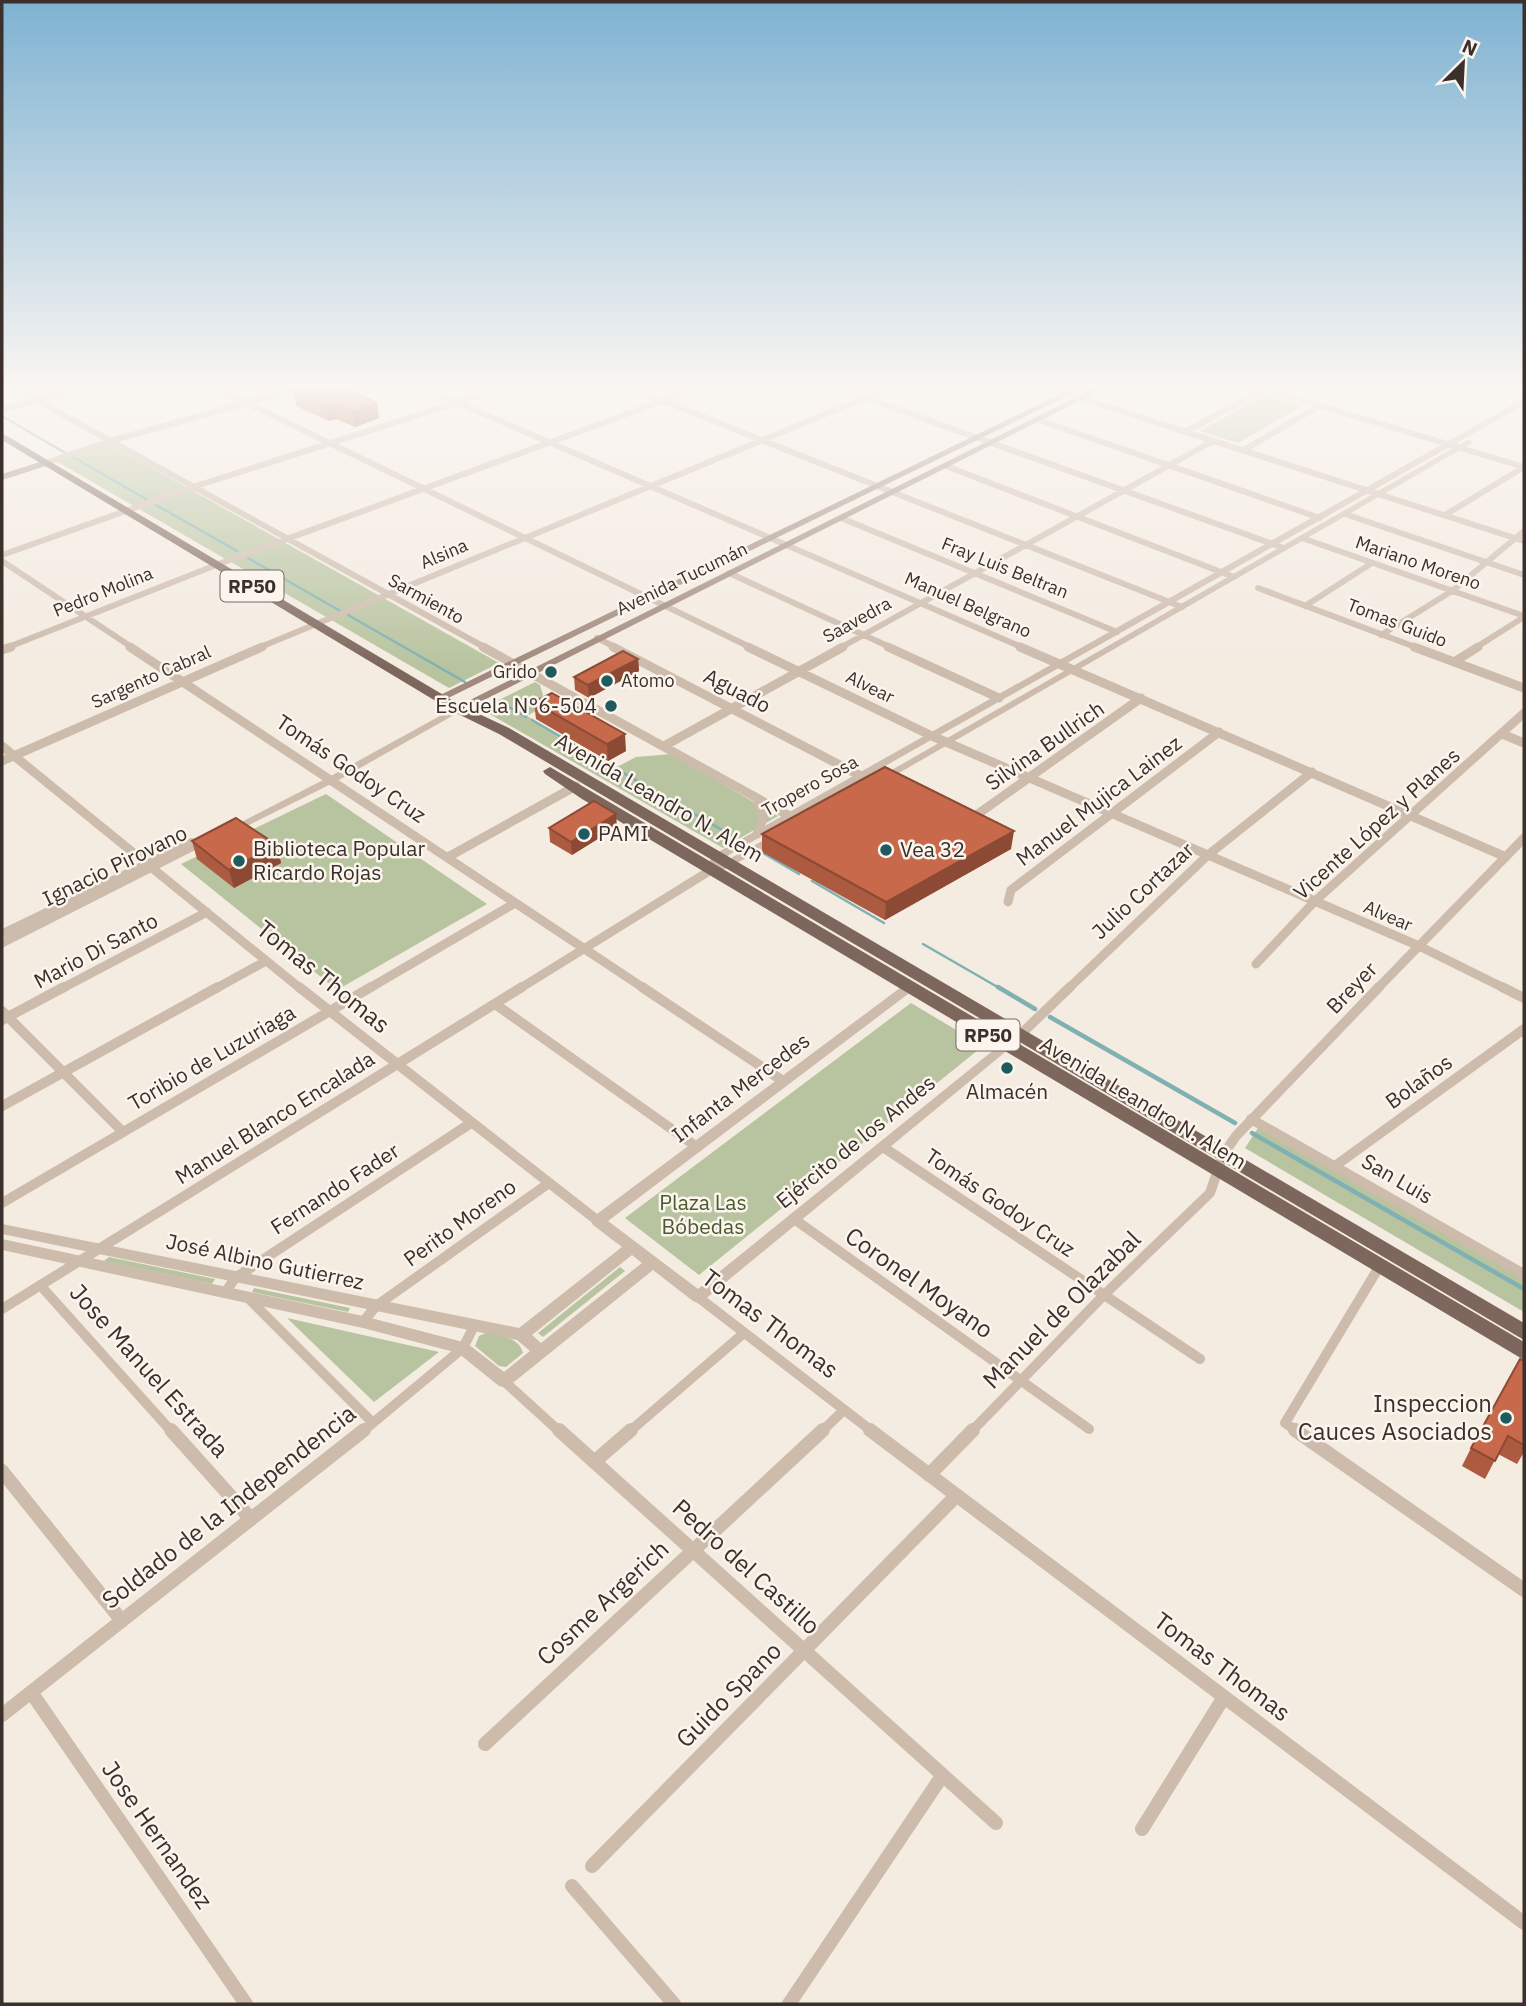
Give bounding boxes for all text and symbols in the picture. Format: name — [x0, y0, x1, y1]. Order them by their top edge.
north arrow — [1428, 28, 1498, 98]
text: N — [1459, 34, 1481, 61]
street label: Mariano Moreno — [1353, 530, 1484, 595]
street label: Fray Luis Beltran — [938, 532, 1072, 603]
street label: Alsina — [417, 533, 471, 574]
street label: Avenida Tucumán — [612, 537, 751, 620]
street label: Pedro Molina — [50, 561, 156, 622]
street label: Manuel Belgrano — [901, 566, 1035, 643]
street label: Sarmiento — [384, 568, 468, 629]
road number: RP50 — [220, 570, 284, 601]
street label: Saavedra — [819, 591, 895, 648]
street label: Tomas Guido — [1344, 593, 1450, 652]
street label: Sargento Cabral — [87, 640, 214, 713]
place label: Grido — [493, 660, 537, 683]
street label: Aguado — [699, 661, 776, 719]
marker: Grido — [543, 664, 559, 680]
street label: Alvear — [842, 665, 899, 708]
place label: Atomo — [621, 669, 675, 692]
marker: Atomo — [599, 673, 615, 689]
place label: Escuela N°6-504 — [435, 691, 597, 719]
street label: Silvina Bullrich — [979, 694, 1109, 797]
marker: Escuela N°6-504 — [603, 698, 619, 714]
street label: Tomás Godoy Cruz — [271, 708, 432, 829]
street label: Avenida Leandro N. Alem — [550, 726, 769, 868]
street label: Manuel Mujica Lainez — [1010, 729, 1187, 872]
street label: Vicente López y Planes — [1287, 741, 1466, 906]
street label: Tropero Sosa — [758, 750, 862, 821]
street label: Ignacio Pirovano — [38, 818, 191, 912]
place label: PAMI — [598, 819, 649, 847]
marker: PAMI — [576, 826, 592, 842]
place label: Biblioteca Popular Ricardo Rojas — [253, 834, 426, 886]
place label: Vea 32 — [900, 835, 965, 863]
street label: Julio Cortazar — [1085, 835, 1200, 945]
marker: Vea 32 — [878, 842, 894, 858]
marker: Biblioteca Popular Ricardo Rojas — [231, 853, 247, 869]
street label: Alvear — [1360, 895, 1417, 936]
street label: Mario Di Santo — [29, 906, 162, 995]
street label: Tomas Thomas — [250, 913, 397, 1040]
street label: Breyer — [1320, 955, 1383, 1019]
street label: Toribio de Luzuriaga — [123, 998, 300, 1116]
road number: RP50 — [956, 1020, 1020, 1050]
street label: Infanta Mercedes — [666, 1026, 815, 1148]
street label: Avenida Leandro N. Alem — [1035, 1029, 1252, 1175]
street label: Manuel Blanco Encalada — [169, 1044, 380, 1190]
street label: Bolaños — [1379, 1047, 1458, 1115]
marker: Almacén — [999, 1060, 1015, 1076]
street label: Ejército de los Andes — [770, 1068, 941, 1214]
place label: Almacén — [966, 1077, 1048, 1105]
street label: Fernando Fader — [265, 1136, 404, 1240]
street label: Tomás Godoy Cruz — [920, 1142, 1081, 1263]
street label: San Luis — [1357, 1147, 1438, 1210]
street label: Perito Moreno — [398, 1172, 521, 1272]
park label: Plaza Las Bóbedas — [659, 1188, 747, 1240]
street label: Coronel Moyano — [839, 1219, 1000, 1345]
street label: Manuel de Olazabal — [975, 1223, 1147, 1395]
street label: José Albino Gutierrez — [164, 1226, 367, 1296]
street label: Tomas Thomas — [696, 1261, 845, 1385]
street label: Jose Manuel Estrada — [63, 1277, 236, 1464]
place label: Inspeccion Cauces Asociados — [1298, 1387, 1492, 1447]
street label: Soldado de la Independencia — [95, 1397, 362, 1616]
marker: Inspeccion Cauces Asociados — [1498, 1410, 1514, 1426]
street label: Pedro del Castillo — [666, 1491, 827, 1641]
street label: Cosme Argerich — [529, 1533, 675, 1672]
street label: Tomas Thomas — [1148, 1604, 1297, 1728]
street label: Guido Spano — [669, 1635, 788, 1754]
street label: Jose Hernandez — [95, 1754, 221, 1915]

